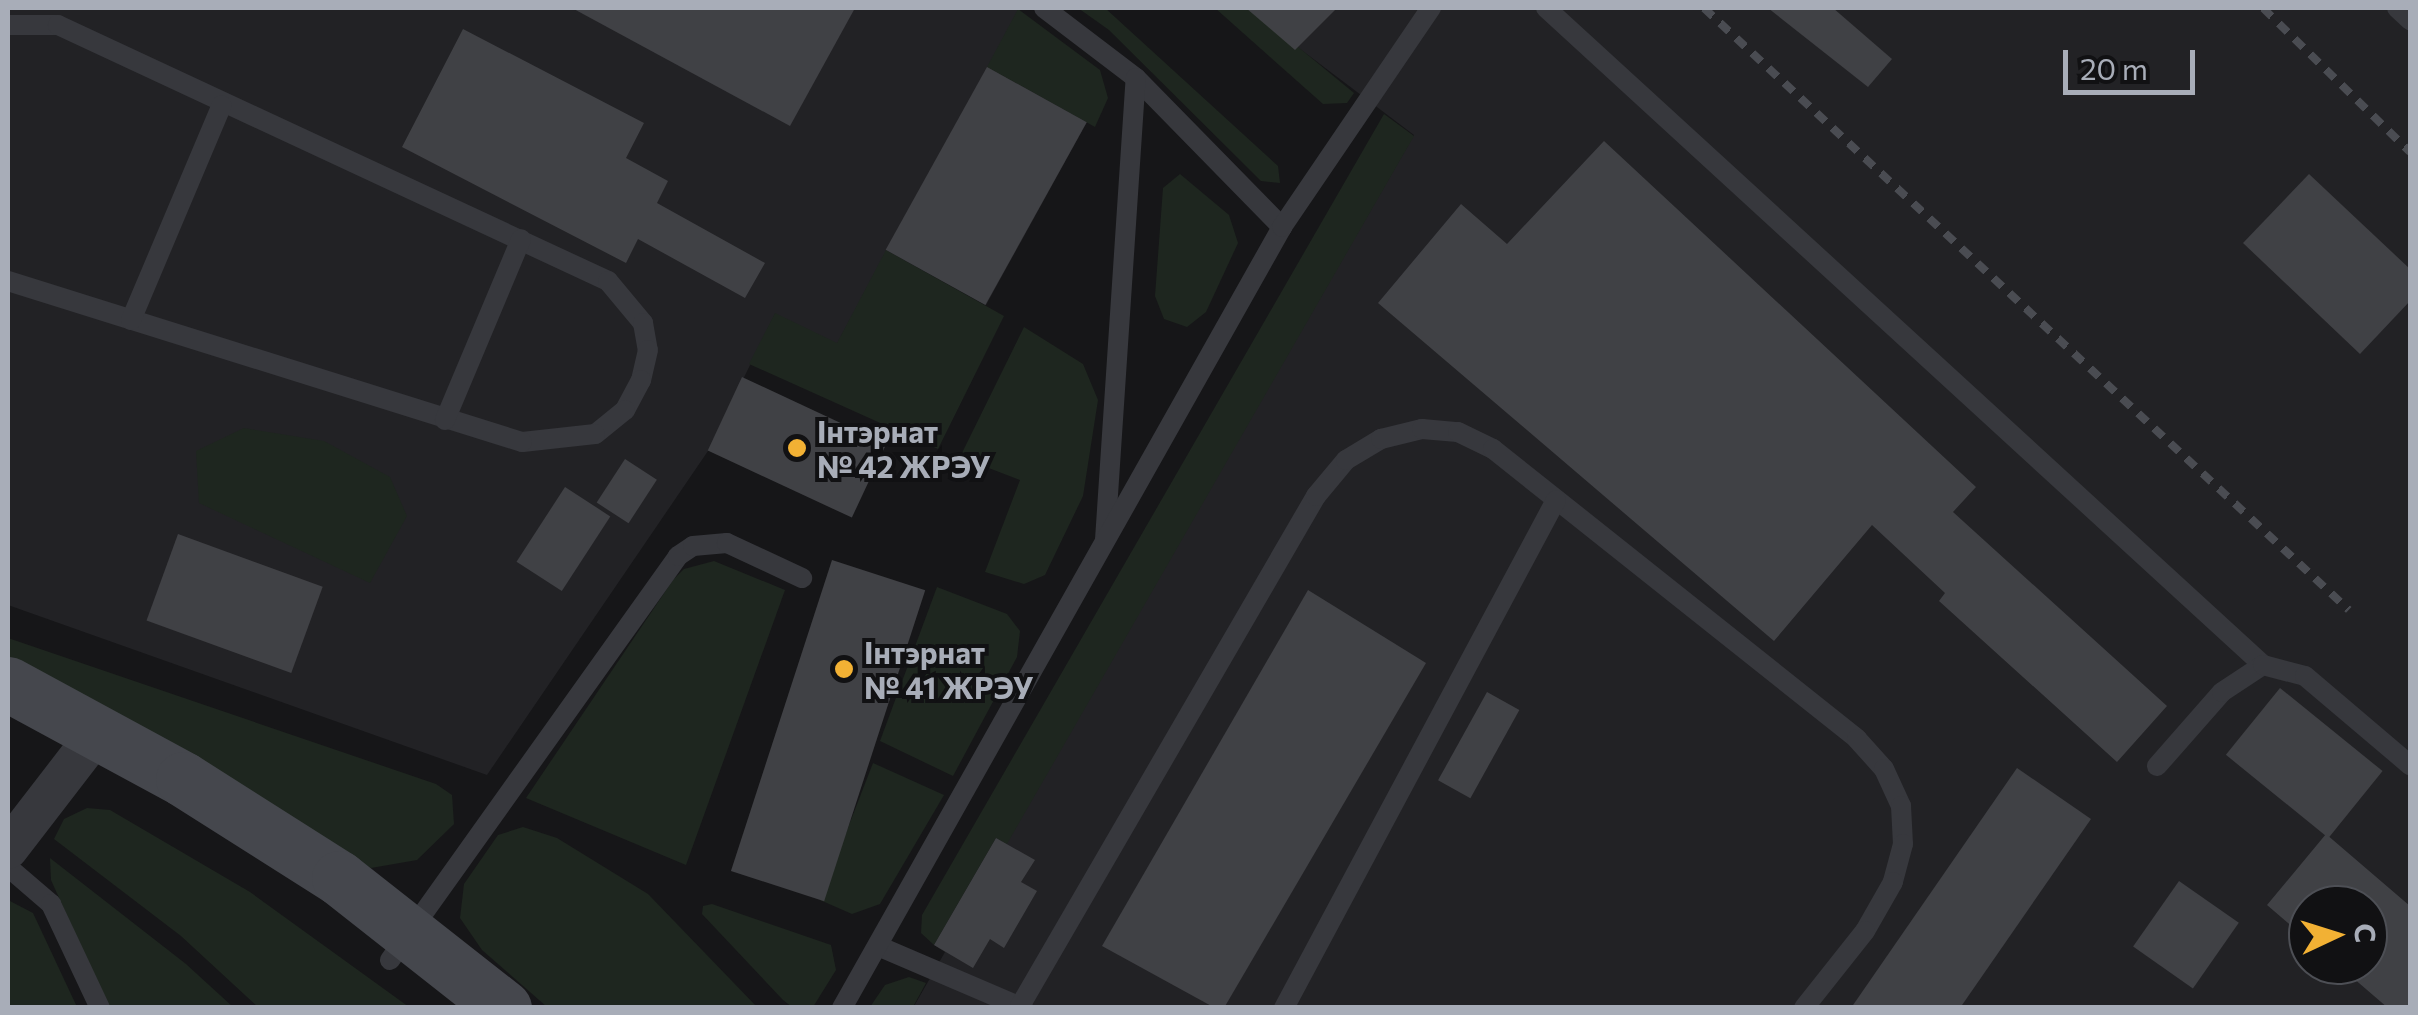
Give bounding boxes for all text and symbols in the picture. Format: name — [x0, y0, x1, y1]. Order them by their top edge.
scale bar — [2068, 30, 2200, 92]
text: 20 m — [2080, 49, 2148, 86]
place label: Інтэрнат № 42 ЖРЭУ — [817, 413, 991, 484]
marker: Інтэрнат № 42 ЖРЭУ — [786, 437, 808, 459]
place label: Інтэрнат № 41 ЖРЭУ — [864, 634, 1034, 704]
marker: Інтэрнат № 41 ЖРЭУ — [833, 658, 855, 680]
north arrow — [2288, 885, 2388, 985]
text: С — [2348, 922, 2384, 944]

